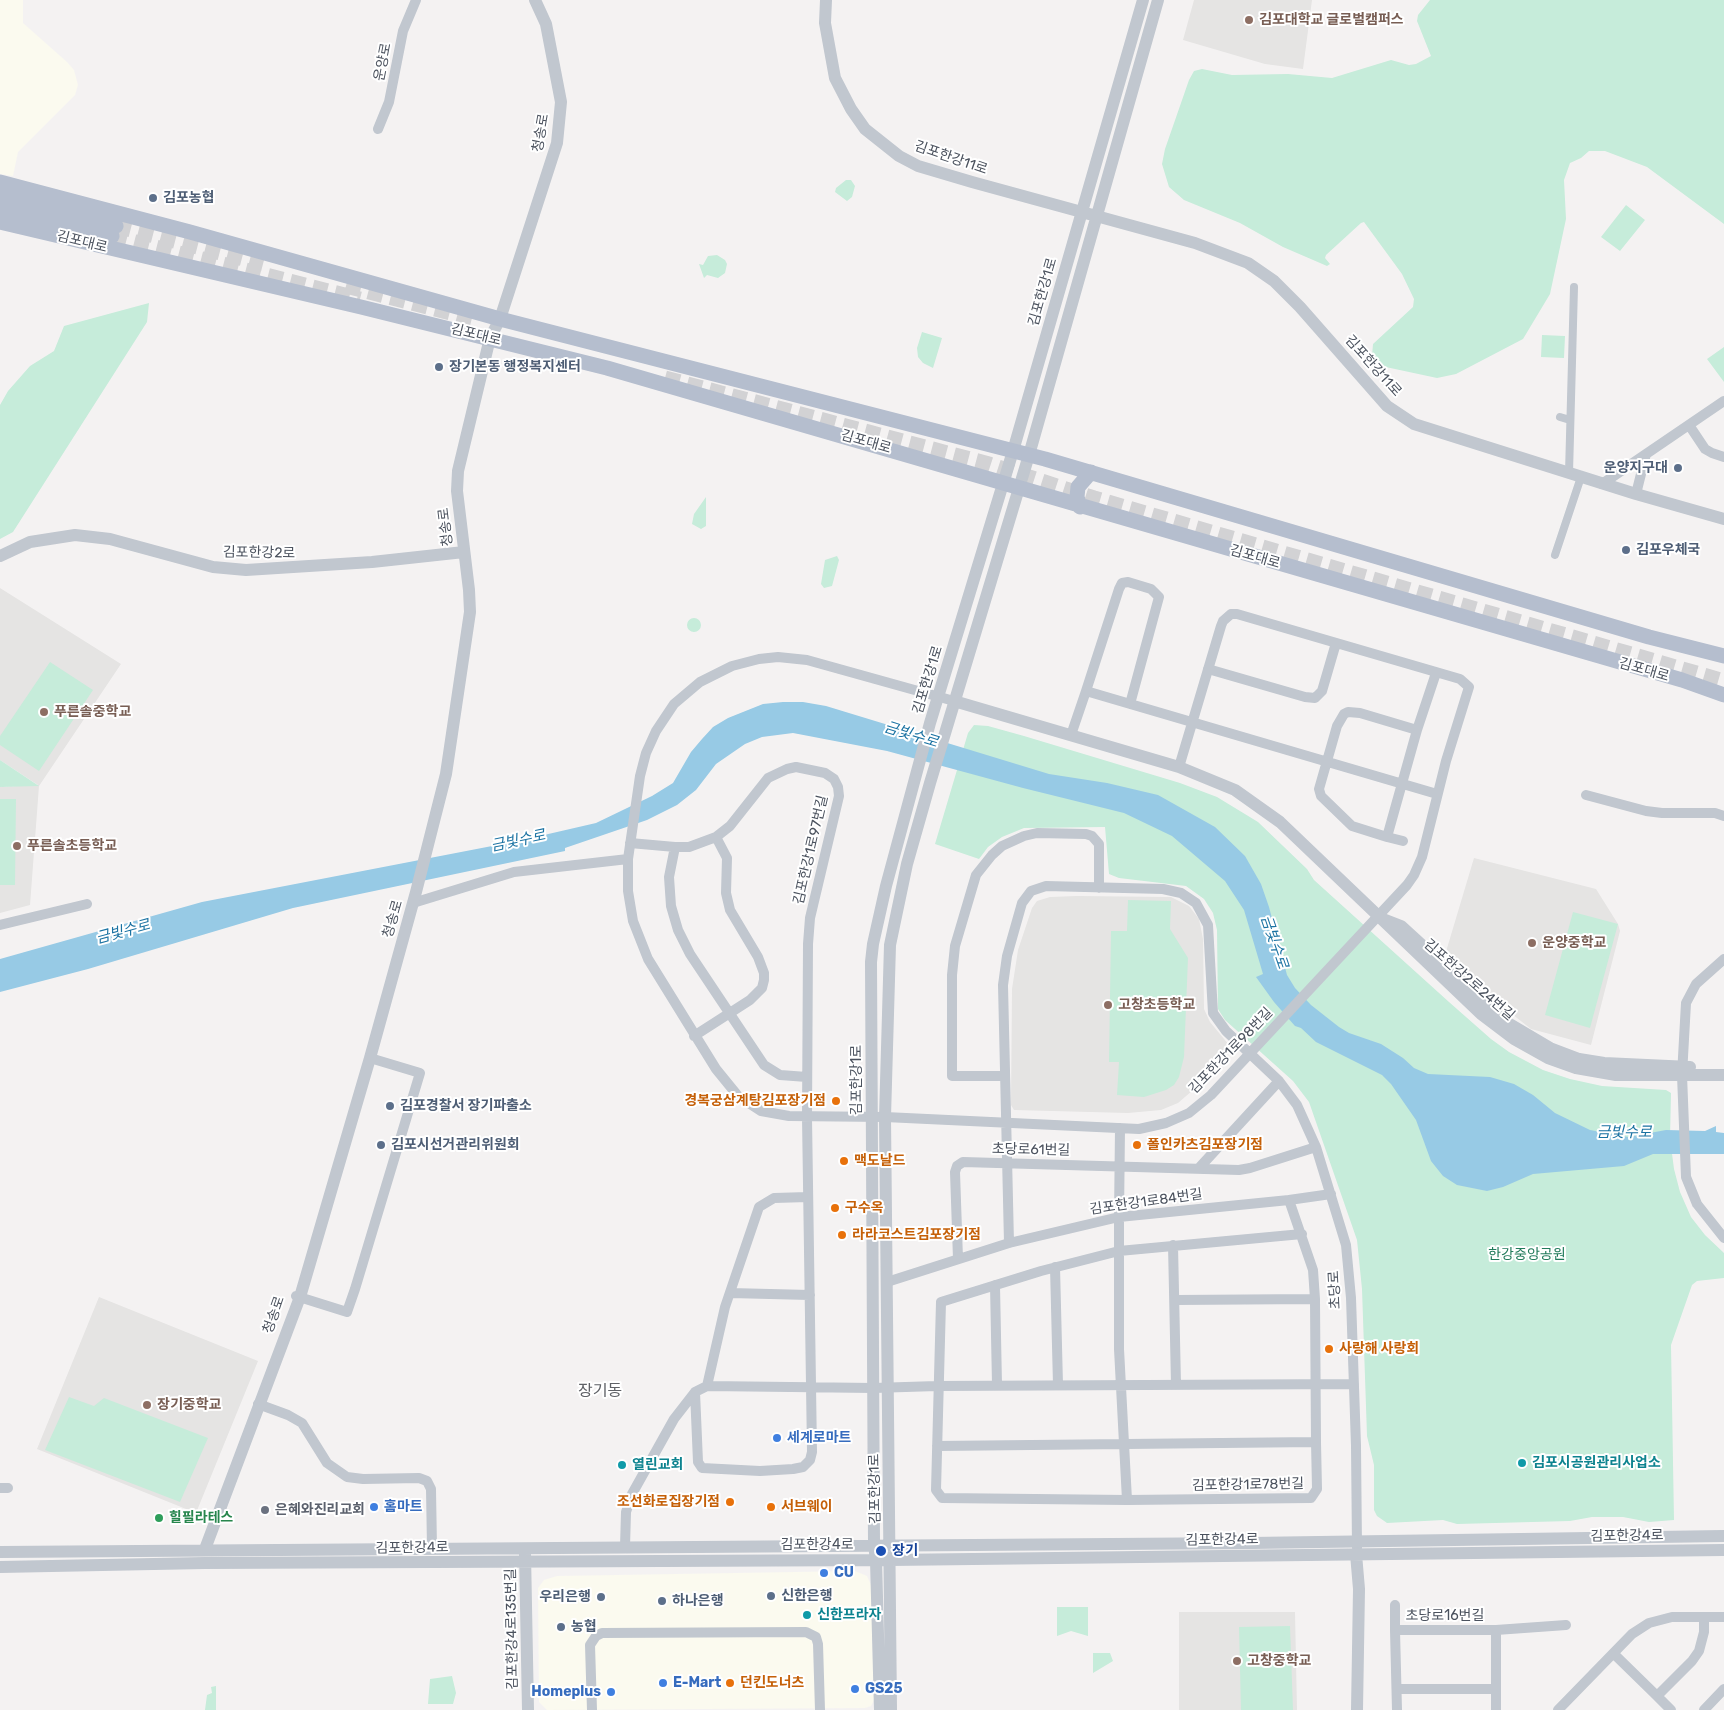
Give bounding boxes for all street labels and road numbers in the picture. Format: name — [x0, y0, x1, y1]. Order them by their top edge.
street label: 운양로 — [371, 41, 395, 83]
street label: 청송로 — [529, 113, 553, 153]
street label: 김포한강11로 — [912, 138, 990, 178]
street label: 김포대로 — [55, 228, 109, 256]
street label: 김포한강1로 — [1025, 256, 1061, 328]
street label: 김포대로 — [449, 321, 503, 349]
street label: 김포한강11로 — [1341, 332, 1405, 400]
street label: 김포대로 — [839, 427, 893, 457]
street label: 청송로 — [435, 507, 457, 547]
street label: 김포대로 — [1228, 542, 1282, 572]
street label: 김포한강2로 — [223, 544, 295, 562]
street label: 김포한강1로 — [910, 644, 946, 716]
street label: 김포대로 — [1617, 655, 1671, 685]
street label: 김포한강1로97번길 — [790, 794, 832, 906]
street label: 청송로 — [380, 898, 406, 940]
street label: 김포한강2로24번길 — [1420, 936, 1518, 1024]
street label: 김포한강1로98번길 — [1186, 1004, 1276, 1098]
street label: 김포한강1로 — [849, 1045, 865, 1115]
street label: 초당로61번길 — [992, 1141, 1070, 1159]
street label: 김포한강1로84번길 — [1089, 1186, 1203, 1218]
street label: 초당로 — [1326, 1270, 1344, 1310]
street label: 청송로 — [260, 1294, 288, 1336]
street label: 김포한강1로 — [866, 1454, 884, 1524]
street label: 김포한강1로78번길 — [1192, 1476, 1304, 1494]
street label: 김포한강4로 — [1590, 1527, 1664, 1545]
street label: 김포한강4로 — [1185, 1531, 1259, 1549]
street label: 김포한강4로 — [780, 1537, 854, 1553]
street label: 김포한강4로 — [375, 1539, 449, 1557]
street label: 김포한강4로135번길 — [503, 1568, 521, 1690]
street label: 초당로16번길 — [1406, 1608, 1484, 1624]

